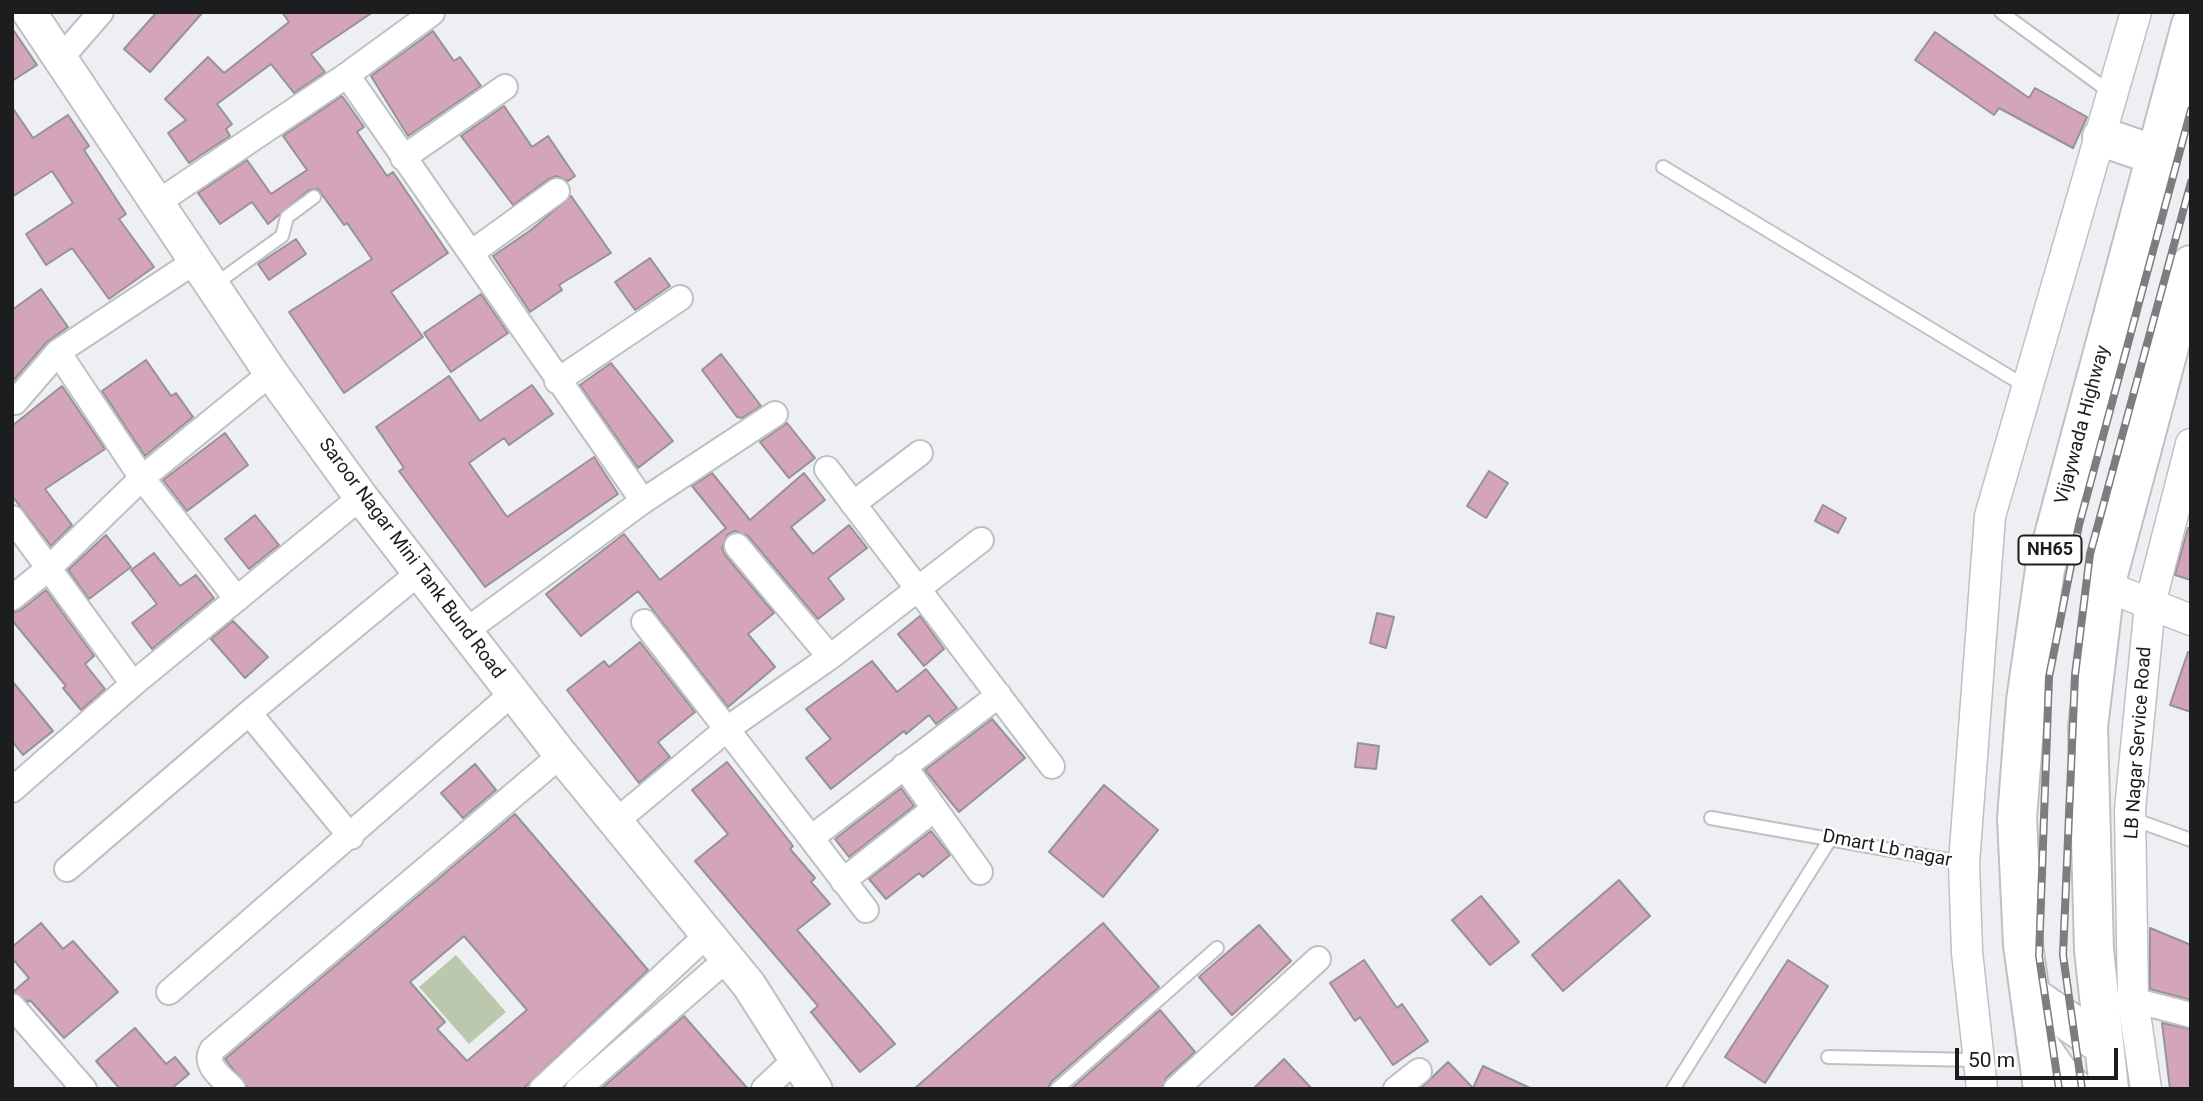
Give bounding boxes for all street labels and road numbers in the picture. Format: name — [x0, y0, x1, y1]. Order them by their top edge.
street label: Vijaywada Highway — [2051, 343, 2115, 507]
street label: Saroor Nagar Mini Tank Bund Road — [313, 434, 509, 684]
road number: NH65 — [2018, 536, 2082, 564]
street label: LB Nagar Service Road — [2121, 646, 2157, 840]
street label: Dmart Lb nagar — [1820, 825, 1954, 873]

